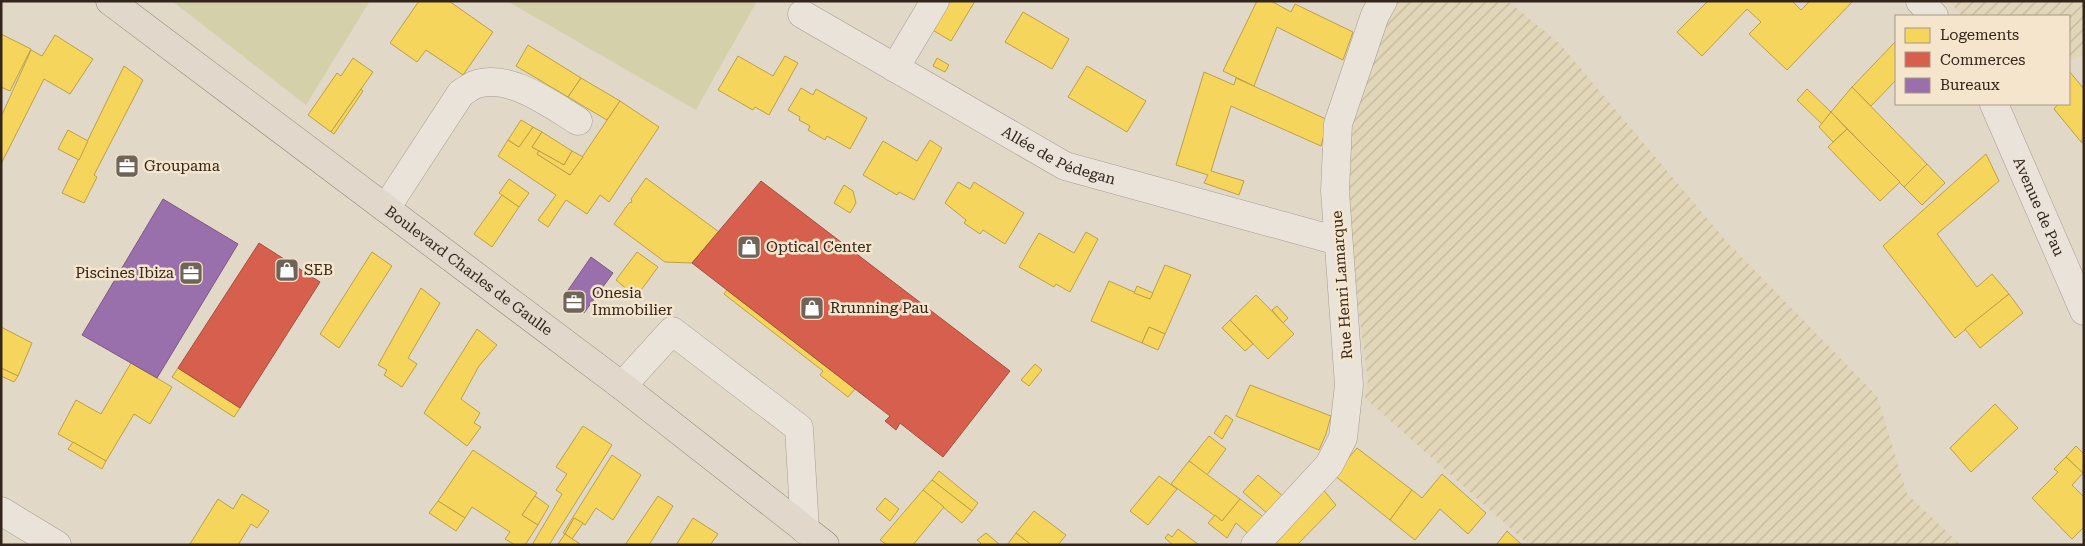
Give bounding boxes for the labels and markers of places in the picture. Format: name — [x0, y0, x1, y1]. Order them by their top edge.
office icon: Groupama — [114, 153, 140, 179]
place label: Groupama — [144, 157, 220, 175]
shop icon: Optical Center — [736, 234, 762, 260]
place label: Optical Center — [766, 238, 872, 256]
shop icon: SEB — [274, 257, 300, 283]
office icon: Piscines Ibiza — [178, 260, 204, 286]
place label: SEB — [304, 261, 333, 279]
place label: Piscines Ibiza — [75, 264, 174, 282]
place label: Onesia Immobilier — [592, 284, 672, 319]
office icon: Onesia Immobilier — [561, 289, 587, 315]
shop icon: Rrunning Pau — [799, 295, 825, 321]
place label: Rrunning Pau — [830, 299, 929, 317]

